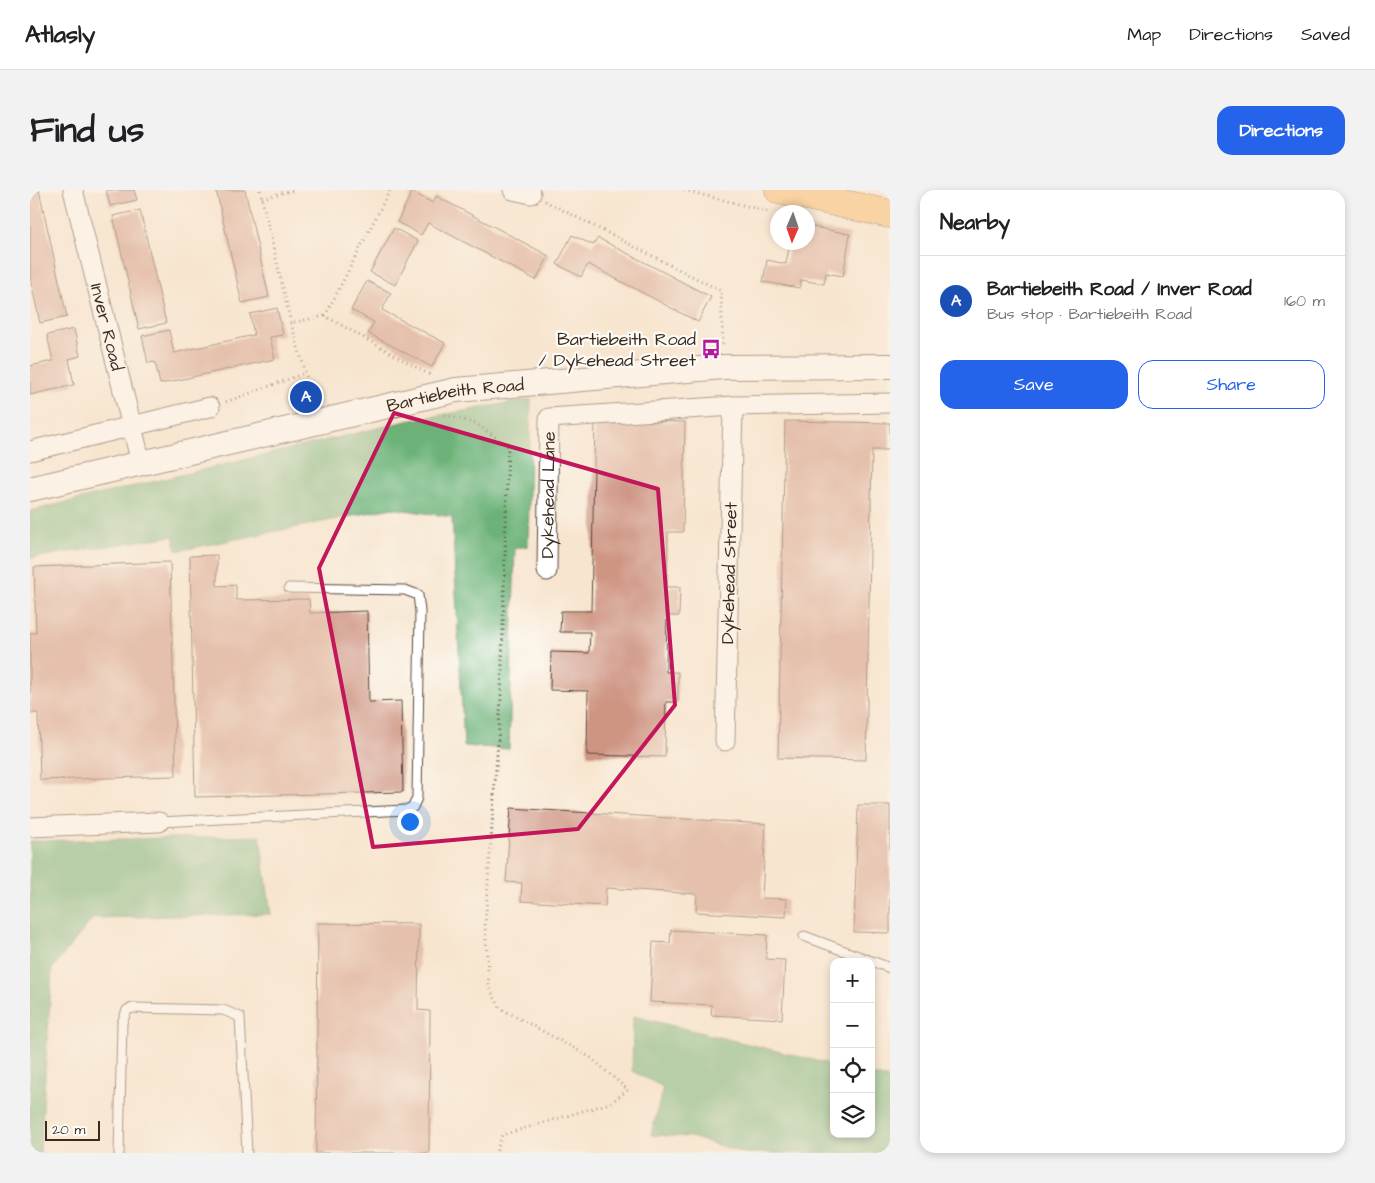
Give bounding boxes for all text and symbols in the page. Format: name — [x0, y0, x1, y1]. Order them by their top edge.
text: Atlasly — [25, 18, 95, 52]
text: Map — [1127, 22, 1161, 47]
text: Directions — [1189, 22, 1273, 47]
text: Saved — [1301, 22, 1350, 47]
text: Find us — [30, 106, 144, 155]
button: Directions — [1217, 106, 1345, 155]
north arrow — [770, 205, 815, 250]
text: Nearby — [940, 208, 1010, 237]
text: Bartiebeith Road / Inver Road — [987, 276, 1252, 303]
street label: Inver Road — [84, 281, 130, 373]
text: A — [951, 290, 961, 312]
text: 160 m — [1284, 290, 1325, 312]
text: Bus stop · Bartiebeith Road — [987, 303, 1192, 325]
place label: Bartiebeith Road / Dykehead Street — [538, 327, 697, 374]
bus stop icon: Bartiebeith Road / Dykehead Street — [700, 338, 722, 360]
button: Save — [940, 360, 1128, 409]
button: Share — [1138, 360, 1325, 409]
street label: Bartiebeith Road — [384, 372, 525, 419]
pin: A — [290, 378, 322, 416]
street label: Dykehead Lane — [535, 431, 562, 559]
street label: Dykehead Street — [715, 501, 744, 644]
your location — [397, 809, 423, 835]
map controls — [830, 958, 875, 1138]
button: + — [830, 958, 875, 1003]
button: − — [830, 1003, 875, 1048]
button: locate — [830, 1048, 875, 1093]
button: layers — [830, 1093, 875, 1138]
scale bar — [45, 1118, 100, 1141]
text: 20 m — [52, 1120, 85, 1140]

